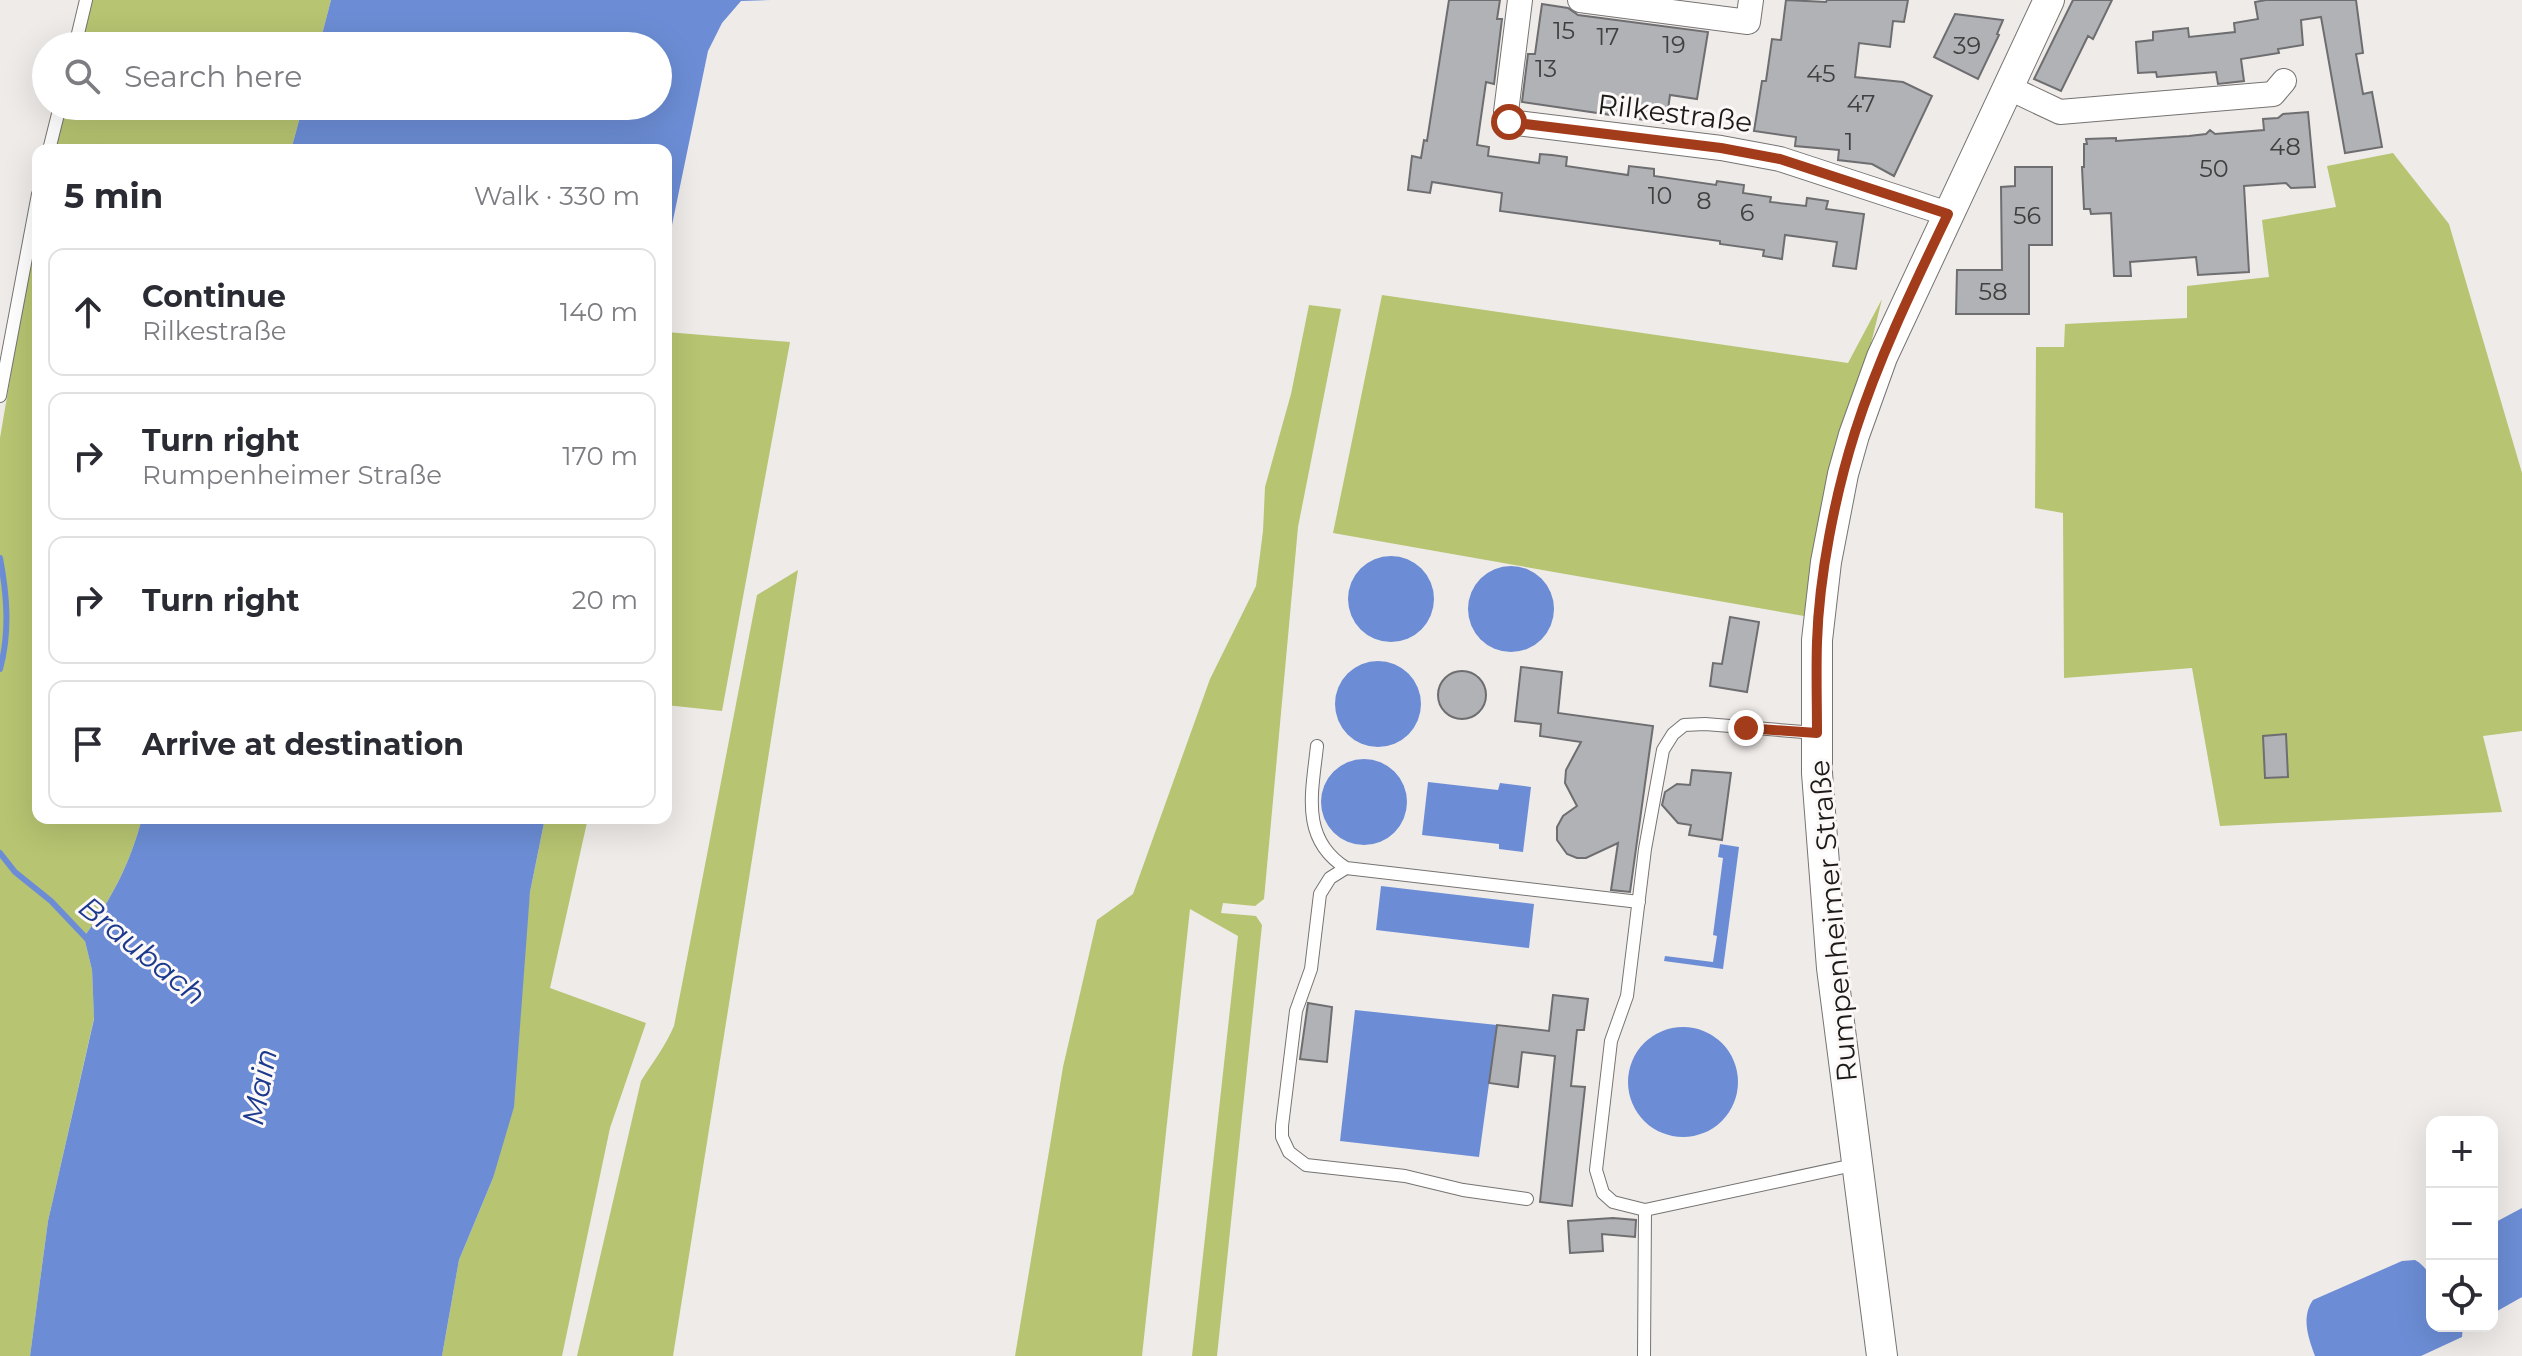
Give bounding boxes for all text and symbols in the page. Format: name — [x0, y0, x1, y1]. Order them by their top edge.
house number: 15 — [1553, 16, 1575, 45]
house number: 17 — [1597, 22, 1619, 51]
house number: 19 — [1662, 30, 1686, 59]
house number: 39 — [1953, 31, 1981, 60]
search box — [32, 32, 672, 120]
icon: search — [60, 54, 104, 98]
house number: 13 — [1535, 54, 1557, 83]
text: Search here — [124, 58, 302, 95]
house number: 45 — [1806, 59, 1836, 88]
street label: Rilkestraße — [1596, 87, 1754, 139]
house number: 47 — [1847, 89, 1875, 118]
route start — [1491, 104, 1527, 140]
house number: 1 — [1845, 127, 1853, 156]
house number: 48 — [2269, 132, 2301, 161]
house number: 50 — [2199, 154, 2229, 183]
text: 5 min — [64, 175, 163, 217]
text: Walk · 330 m — [474, 180, 640, 212]
house number: 10 — [1648, 181, 1672, 210]
house number: 8 — [1696, 186, 1712, 215]
house number: 6 — [1740, 198, 1754, 227]
house number: 56 — [2013, 201, 2041, 230]
house number: 58 — [1979, 277, 2007, 306]
text: Continue — [142, 278, 286, 315]
icon: ahead — [66, 290, 110, 334]
text: 140 m — [560, 296, 638, 328]
text: Rilkestraße — [142, 315, 287, 347]
text: Turn right — [142, 422, 299, 459]
icon: right — [66, 434, 110, 478]
text: 170 m — [562, 440, 638, 472]
text: Rumpenheimer Straße — [142, 459, 442, 491]
icon: right — [66, 578, 110, 622]
text: Turn right — [142, 582, 299, 619]
text: 20 m — [572, 584, 638, 616]
route end — [1728, 710, 1764, 746]
icon: arrive — [66, 722, 110, 766]
text: Arrive at destination — [142, 726, 464, 763]
street label: Rumpenheimer Straße — [1802, 759, 1864, 1083]
water label: Braubach — [71, 888, 213, 1013]
water label: Main — [234, 1045, 285, 1128]
map controls — [2426, 1116, 2498, 1332]
button: + — [2426, 1116, 2498, 1188]
button: − — [2426, 1188, 2498, 1260]
button: locate — [2426, 1260, 2498, 1332]

